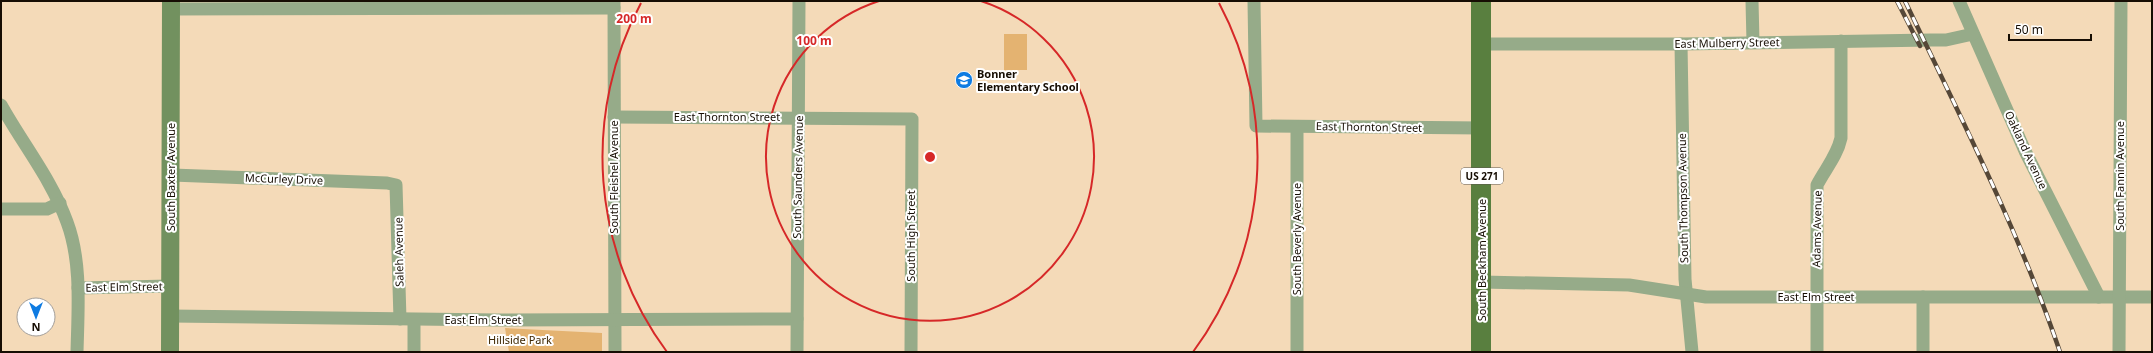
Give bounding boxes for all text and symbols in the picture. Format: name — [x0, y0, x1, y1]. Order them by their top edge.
text: 200 m — [616, 10, 652, 27]
scale bar — [2009, 16, 2091, 42]
text: 50 m — [2015, 21, 2043, 38]
text: 100 m — [796, 32, 832, 49]
street label: East Mulberry Street — [1674, 34, 1780, 51]
place label: Bonner Elementary School — [977, 66, 1079, 94]
school or university icon: Bonner Elementary School — [954, 70, 974, 90]
street label: Oakland Avenue — [2002, 108, 2051, 191]
street label: East Thornton Street — [674, 109, 780, 124]
street label: South Saunders Avenue — [789, 115, 806, 239]
street label: East Thornton Street — [1316, 118, 1422, 135]
street label: South Fleishel Avenue — [606, 120, 621, 234]
street label: South Fannin Avenue — [2112, 121, 2127, 231]
street label: South Baxter Avenue — [163, 123, 178, 231]
street label: South Thompson Avenue — [1674, 133, 1691, 263]
centre of rings — [923, 150, 937, 164]
road number: US 271 — [1461, 168, 1503, 184]
street label: McCurley Drive — [245, 170, 323, 187]
street label: South Beverly Avenue — [1289, 183, 1304, 295]
street label: South High Street — [903, 190, 918, 282]
street label: Adams Avenue — [1808, 190, 1825, 268]
street label: South Beckham Avenue — [1474, 199, 1489, 321]
street label: Saleh Avenue — [390, 217, 407, 287]
street label: East Elm Street — [85, 278, 163, 295]
street label: East Elm Street — [1777, 289, 1855, 304]
north arrow — [16, 297, 56, 337]
street label: East Elm Street — [444, 312, 522, 327]
text: N — [32, 320, 40, 335]
park label: Hillside Park — [488, 332, 552, 347]

